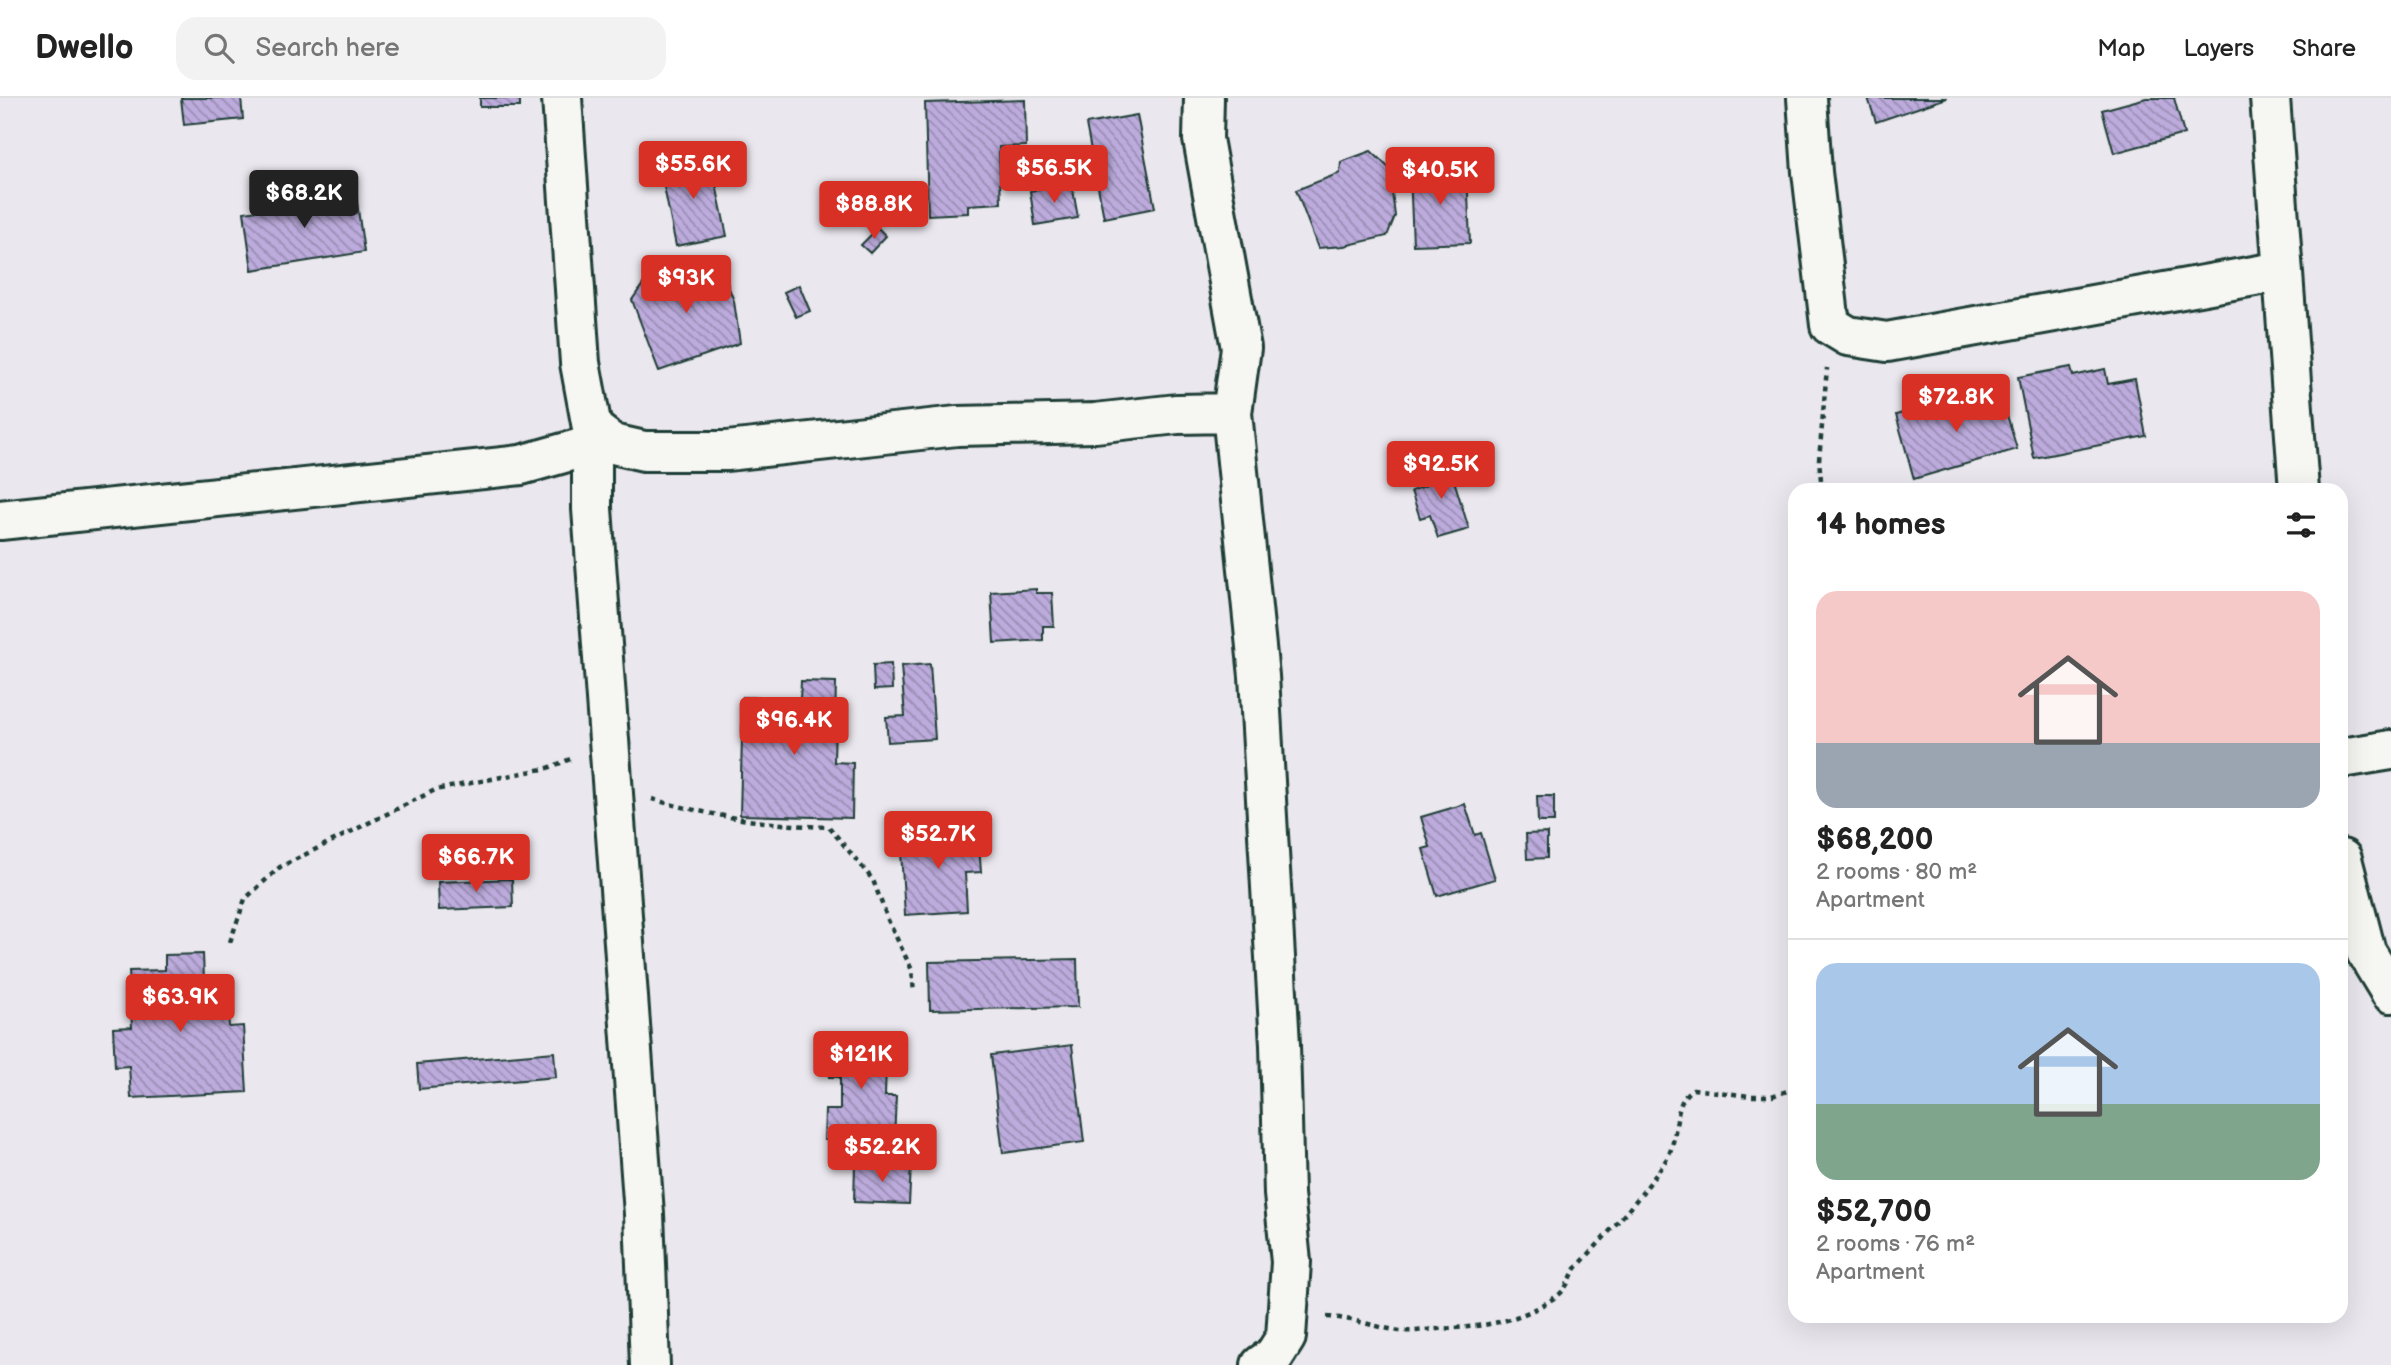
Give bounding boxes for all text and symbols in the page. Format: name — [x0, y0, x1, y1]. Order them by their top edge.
search box — [176, 17, 666, 80]
text: Dwello — [35, 28, 134, 68]
icon: search — [200, 29, 238, 67]
text: Search here — [256, 33, 400, 64]
text: Map — [2097, 34, 2145, 63]
text: Layers — [2183, 34, 2254, 63]
text: Share — [2292, 34, 2356, 63]
pin: $55.6K — [636, 141, 750, 201]
pin: $56.5K — [997, 146, 1111, 205]
pin: $40.5K — [1383, 148, 1497, 207]
text: $55.6K — [655, 150, 731, 178]
text: $56.5K — [1016, 154, 1092, 182]
text: $40.5K — [1401, 156, 1479, 184]
pin: $68.2K — [247, 170, 361, 230]
text: $68.2K — [265, 179, 343, 207]
pin: $88.8K — [817, 181, 931, 241]
text: $88.8K — [835, 190, 913, 218]
pin: $93K — [645, 256, 727, 315]
text: $93K — [657, 264, 715, 292]
pin: $72.8K — [1899, 374, 2013, 434]
text: $72.8K — [1918, 383, 1994, 411]
pin: $92.5K — [1384, 442, 1498, 501]
text: $92.5K — [1403, 450, 1479, 478]
icon: filters — [2282, 506, 2320, 544]
text: 14 homes — [1816, 507, 1945, 543]
icon: home — [2005, 637, 2131, 763]
pin: $96.4K — [737, 698, 851, 757]
text: $96.4K — [756, 706, 832, 734]
pin: $52.7K — [881, 812, 995, 871]
text: $52.7K — [900, 820, 976, 848]
text: $68,200 — [1816, 822, 1933, 858]
pin: $66.7K — [419, 834, 533, 894]
text: $66.7K — [438, 843, 514, 871]
text: 2 rooms · 80 m² — [1816, 858, 1977, 886]
text: Apartment — [1816, 886, 1925, 914]
pin: $63.9K — [123, 974, 237, 1034]
text: $63.9K — [142, 983, 218, 1011]
icon: home — [2005, 1009, 2131, 1135]
pin: $121K — [812, 1032, 910, 1091]
text: $121K — [829, 1040, 893, 1068]
pin: $52.2K — [825, 1124, 939, 1184]
text: $52.2K — [844, 1133, 920, 1161]
text: $52,700 — [1816, 1194, 1932, 1230]
text: 2 rooms · 76 m² — [1816, 1230, 1975, 1258]
text: Apartment — [1816, 1258, 1925, 1286]

